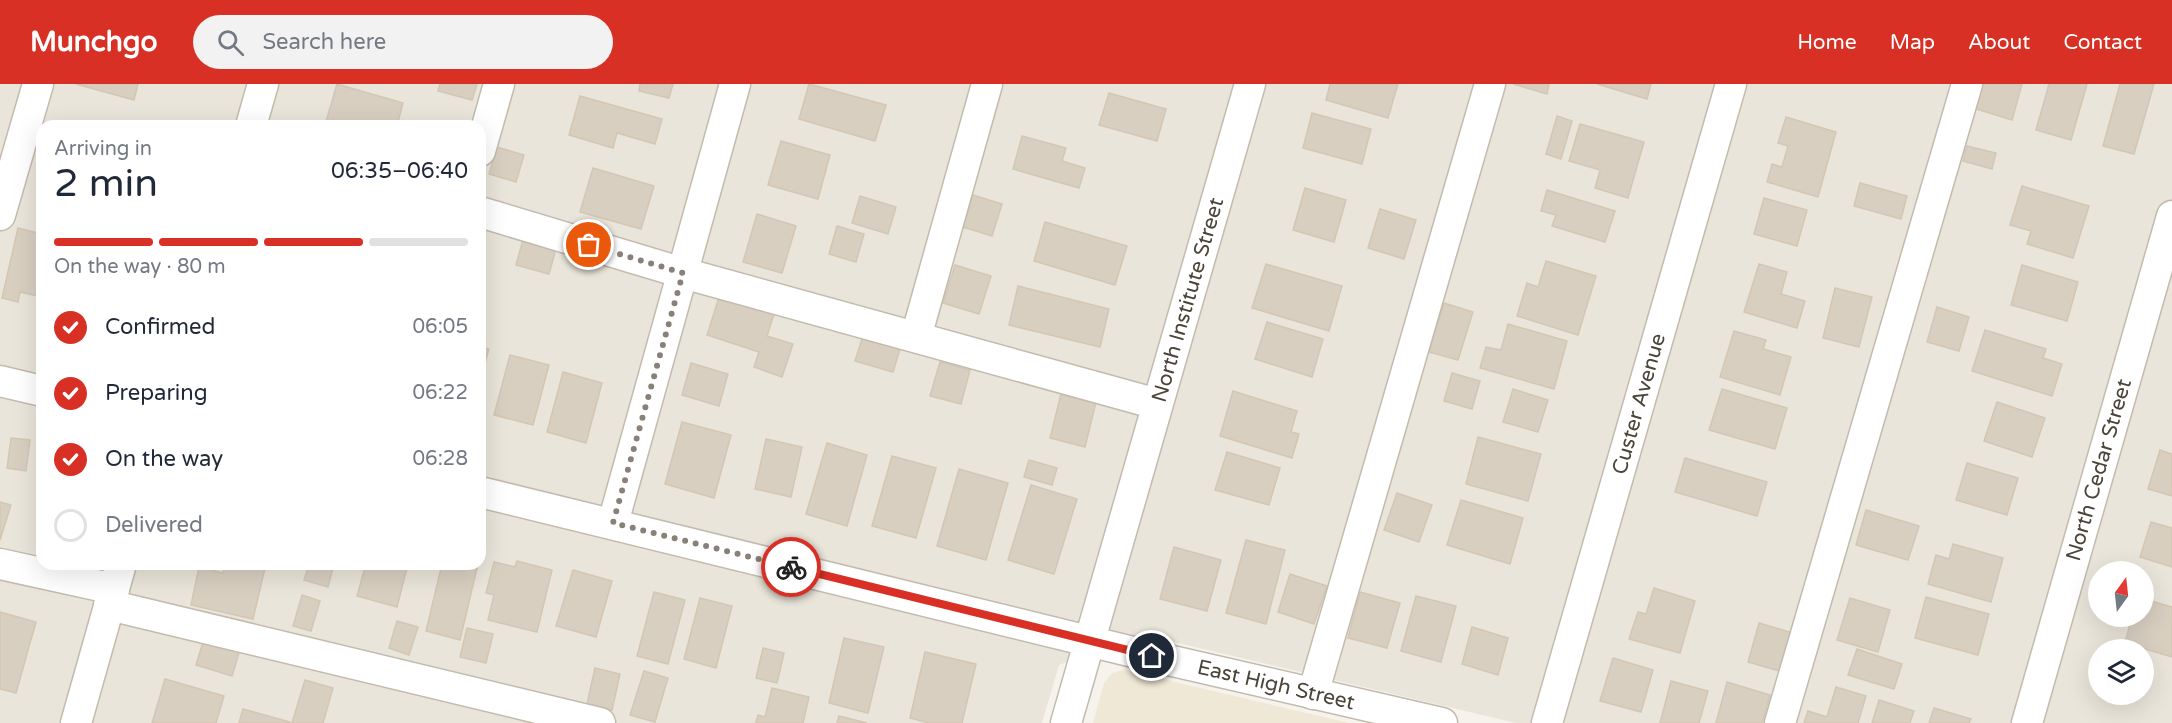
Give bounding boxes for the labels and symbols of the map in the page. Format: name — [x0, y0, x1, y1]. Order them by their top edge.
street label: North Institute Street — [1147, 195, 1229, 405]
pin — [563, 219, 614, 270]
street label: Custer Avenue — [1607, 330, 1671, 477]
street label: North Cedar Street — [2061, 376, 2137, 564]
courier — [761, 537, 821, 597]
north arrow — [2088, 561, 2154, 627]
pin — [1126, 630, 1177, 681]
street label: East High Street — [1195, 655, 1357, 715]

